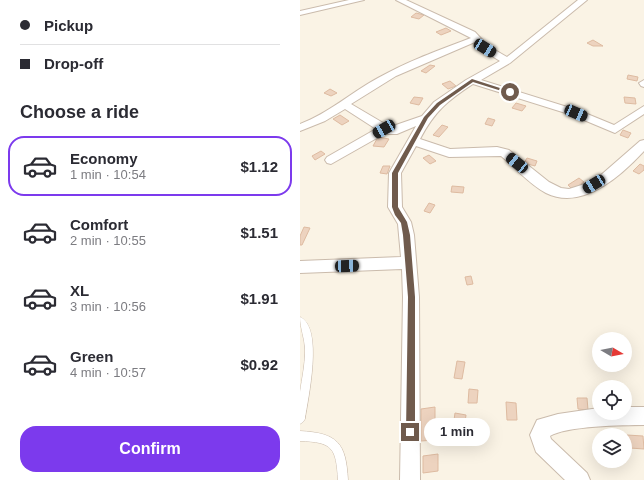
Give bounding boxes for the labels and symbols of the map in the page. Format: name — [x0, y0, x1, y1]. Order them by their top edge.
car — [472, 37, 498, 59]
route start — [501, 83, 519, 101]
car — [563, 103, 589, 123]
car — [371, 118, 397, 140]
car — [504, 151, 530, 175]
car — [581, 173, 607, 195]
car — [335, 260, 359, 272]
north arrow — [592, 332, 632, 372]
callout: 1 min — [424, 418, 490, 446]
route end — [401, 423, 419, 441]

